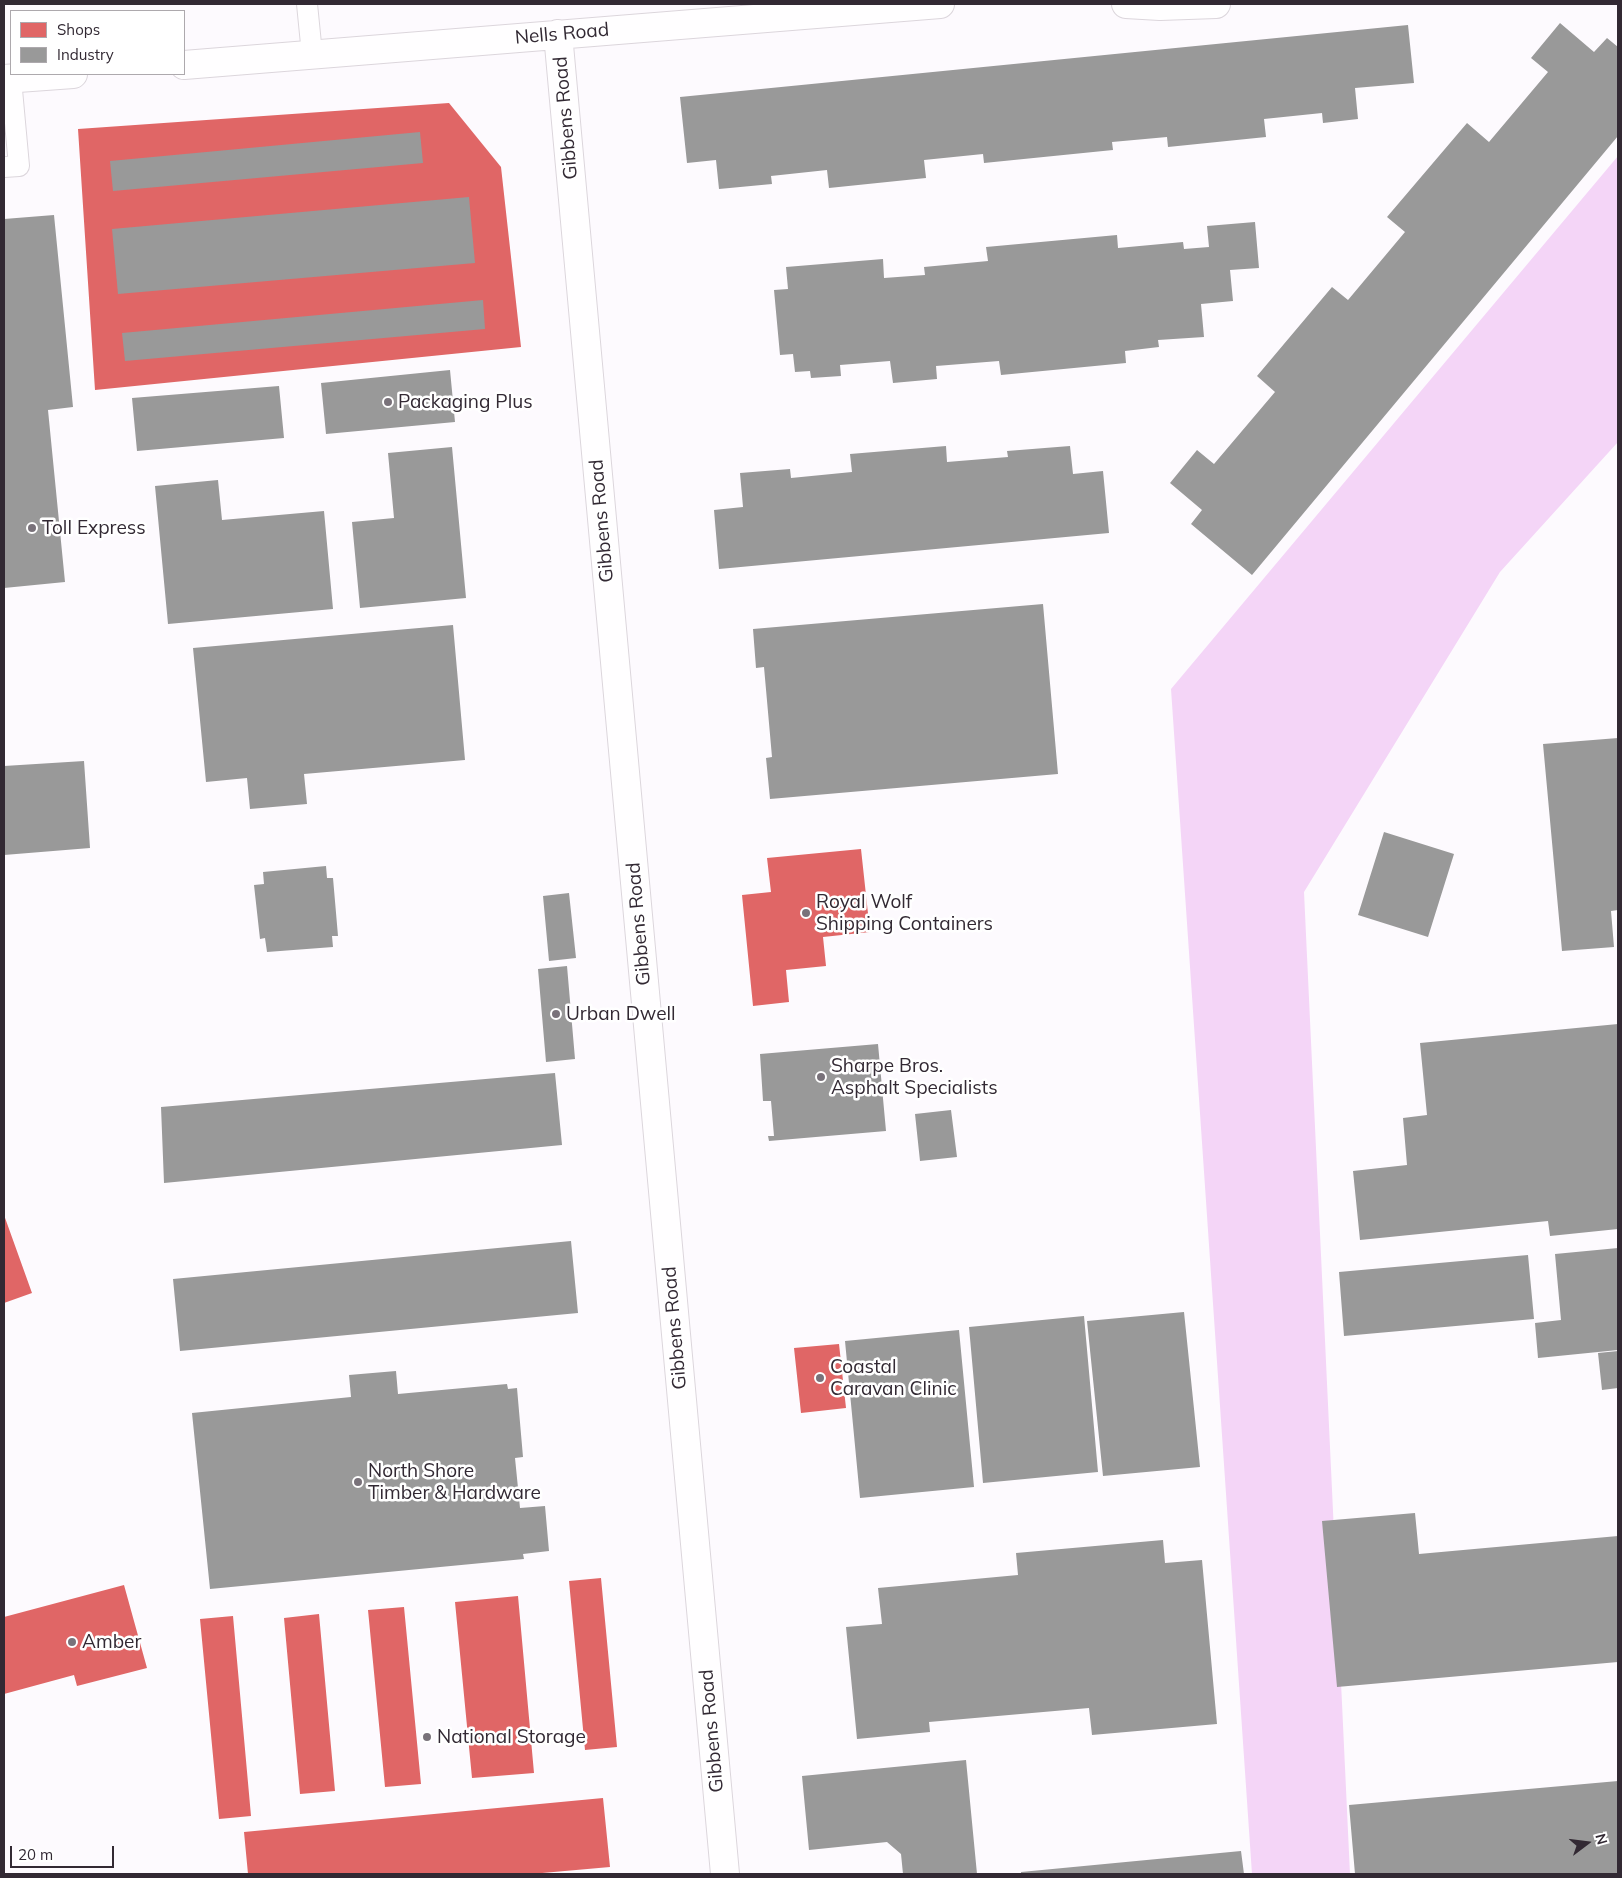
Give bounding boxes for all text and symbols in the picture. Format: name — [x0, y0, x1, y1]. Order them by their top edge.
legend — [10, 10, 185, 75]
street label: Nells Road — [514, 19, 610, 49]
text: Shops — [57, 20, 100, 39]
text: Industry — [57, 45, 114, 64]
street label: Gibbens Road — [549, 55, 583, 181]
place label: Packaging Plus — [398, 391, 533, 413]
marker: Packaging Plus — [382, 396, 394, 408]
street label: Gibbens Road — [585, 458, 619, 584]
place label: Toll Express — [42, 517, 146, 539]
marker: Toll Express — [26, 522, 38, 534]
street label: Gibbens Road — [622, 861, 656, 987]
place label: Royal Wolf Shipping Containers — [816, 891, 993, 935]
marker: Royal Wolf Shipping Containers — [800, 907, 812, 919]
place label: Urban Dwell — [566, 1003, 676, 1025]
marker: Urban Dwell — [550, 1008, 562, 1020]
place label: Sharpe Bros. Asphalt Specialists — [831, 1055, 998, 1099]
marker: Sharpe Bros. Asphalt Specialists — [815, 1071, 827, 1083]
street label: Gibbens Road — [658, 1265, 692, 1391]
place label: Coastal Caravan Clinic — [830, 1356, 957, 1400]
marker: Coastal Caravan Clinic — [814, 1372, 826, 1384]
place label: North Shore Timber & Hardware — [368, 1460, 541, 1504]
marker: North Shore Timber & Hardware — [352, 1476, 364, 1488]
place label: Amber — [82, 1631, 141, 1653]
marker: Amber — [66, 1636, 78, 1648]
street label: Gibbens Road — [695, 1668, 729, 1794]
place label: National Storage — [437, 1726, 586, 1748]
marker: National Storage — [421, 1731, 433, 1743]
north arrow — [1562, 1818, 1612, 1868]
text: N — [1591, 1832, 1612, 1847]
scale bar — [12, 1836, 116, 1868]
text: 20 m — [18, 1845, 53, 1864]

